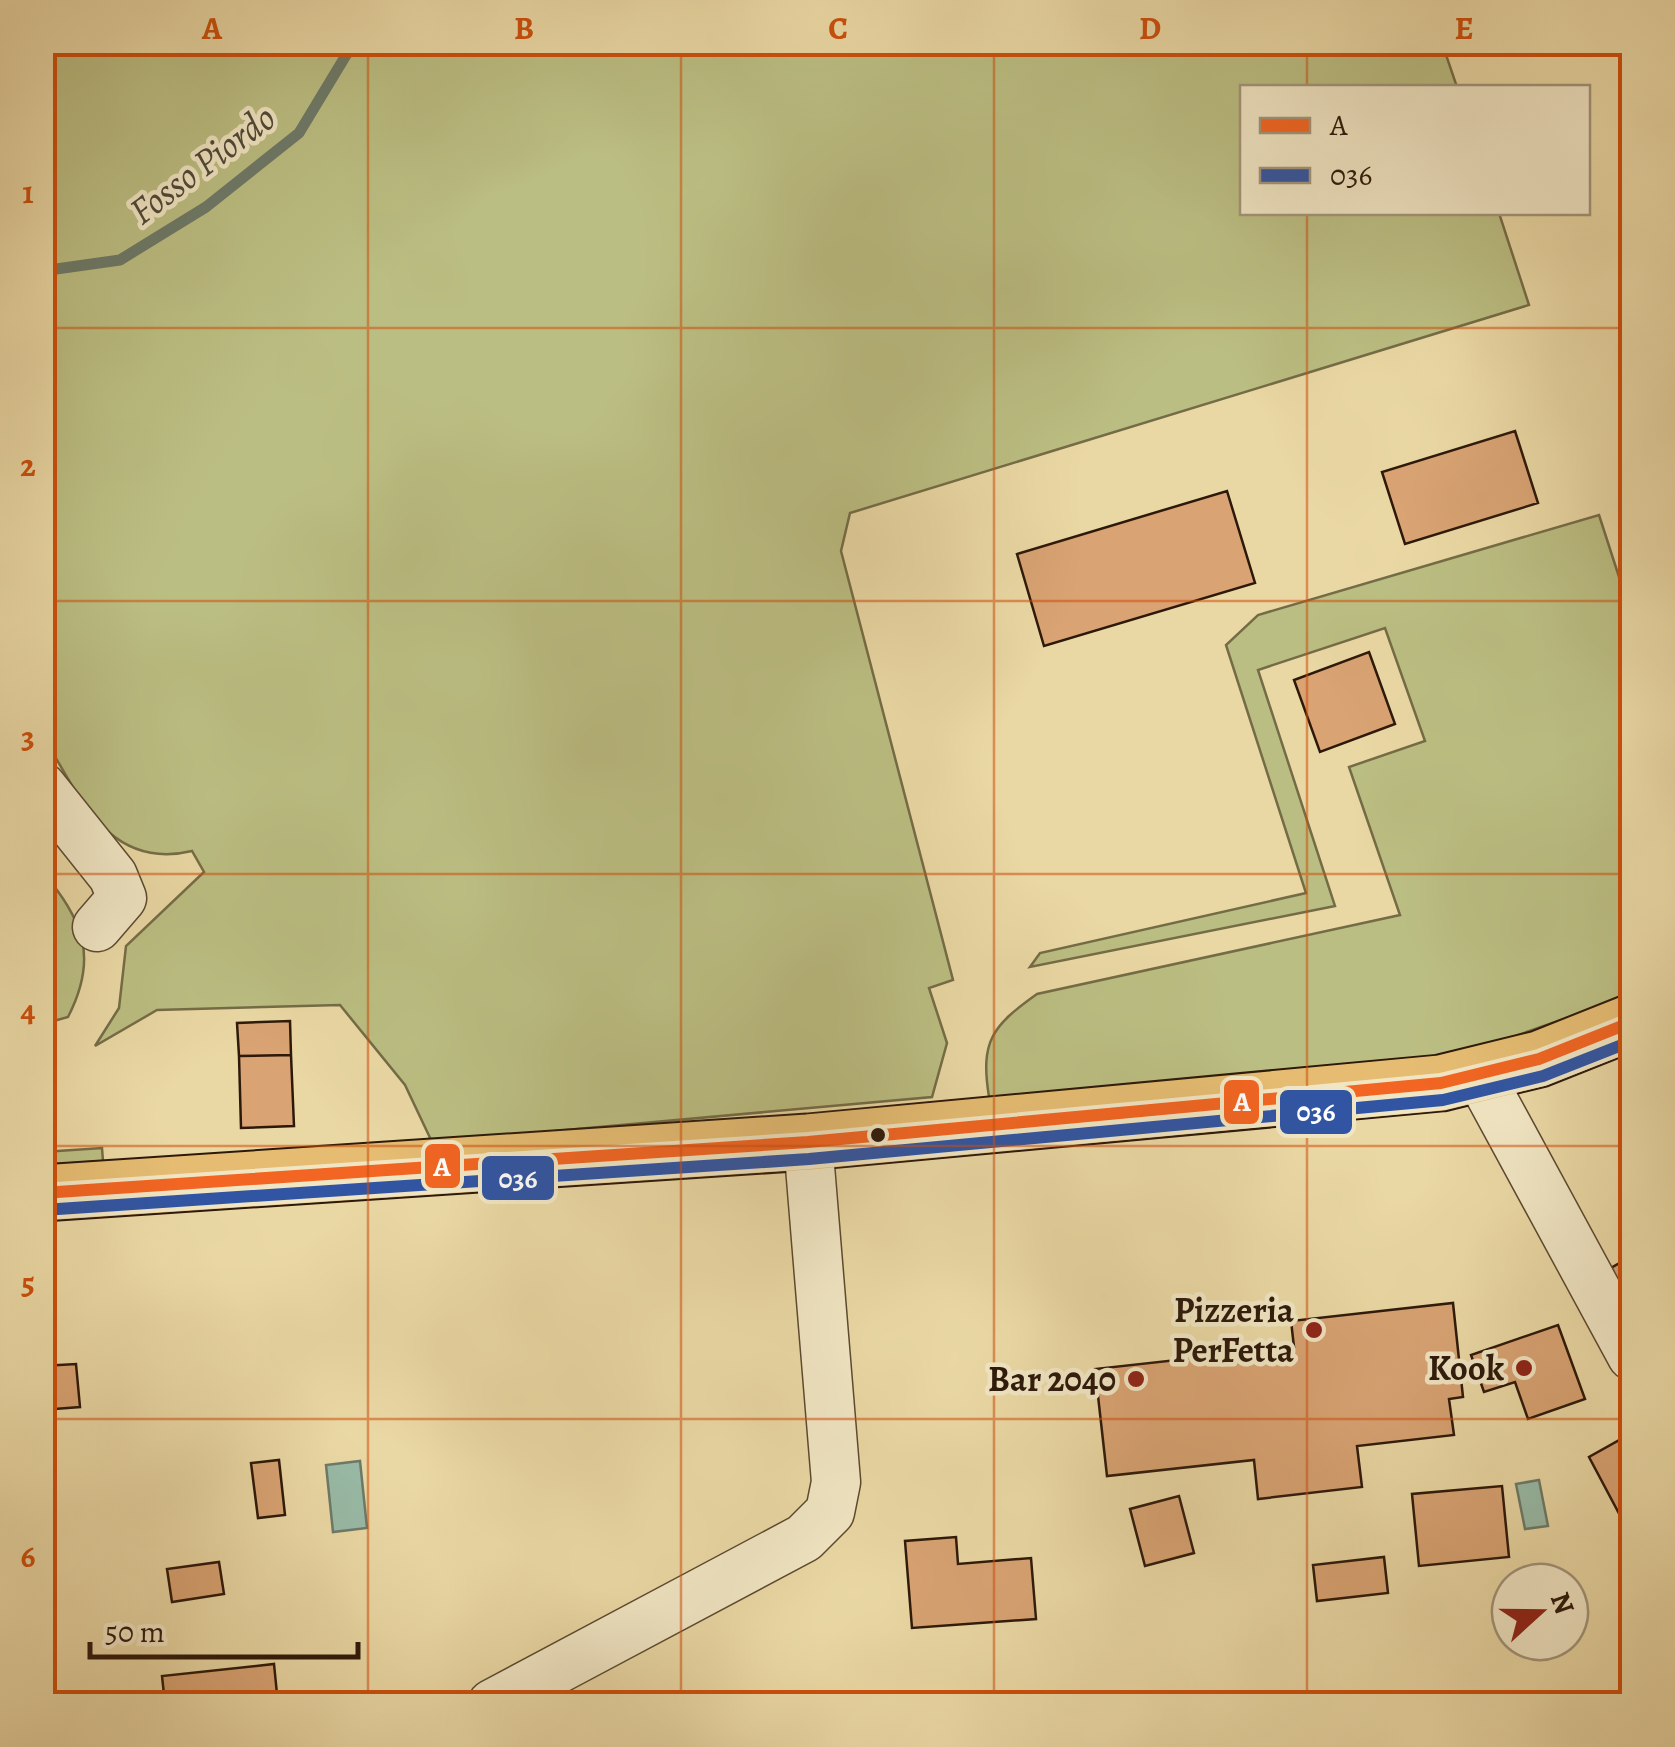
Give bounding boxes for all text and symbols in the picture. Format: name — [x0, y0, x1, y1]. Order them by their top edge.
text: A — [201, 6, 223, 50]
text: B — [514, 6, 534, 50]
text: C — [828, 6, 848, 50]
text: D — [1139, 6, 1161, 50]
text: E — [1454, 6, 1474, 50]
legend — [1240, 85, 1590, 215]
water label: Fosso Piordo — [118, 92, 286, 236]
text: A — [1329, 105, 1348, 145]
text: 036 — [1330, 155, 1372, 195]
text: 1 — [22, 170, 34, 214]
text: 2 — [20, 443, 36, 487]
text: 3 — [21, 715, 35, 759]
text: 4 — [20, 988, 36, 1032]
line badge: A — [1222, 1078, 1261, 1126]
text: A — [1232, 1083, 1251, 1121]
line badge: 036 — [1278, 1088, 1354, 1136]
text: 036 — [1296, 1093, 1336, 1131]
unlabelled marker — [868, 1125, 888, 1145]
line badge: A — [423, 1142, 462, 1190]
text: A — [432, 1148, 451, 1186]
line badge: 036 — [480, 1154, 556, 1202]
text: 036 — [498, 1160, 538, 1198]
text: 5 — [21, 1261, 35, 1305]
place label: Pizzeria PerFetta — [1172, 1286, 1294, 1374]
marker: Pizzeria PerFetta — [1303, 1319, 1325, 1341]
place label: Kook — [1428, 1344, 1504, 1392]
place label: Bar 2040 — [988, 1355, 1116, 1403]
marker: Kook — [1513, 1357, 1535, 1379]
marker: Bar 2040 — [1125, 1368, 1147, 1390]
text: 6 — [21, 1534, 36, 1578]
north arrow — [1490, 1562, 1590, 1662]
text: N — [1541, 1587, 1584, 1620]
scale bar — [90, 1597, 358, 1659]
text: 50 m — [105, 1612, 165, 1652]

